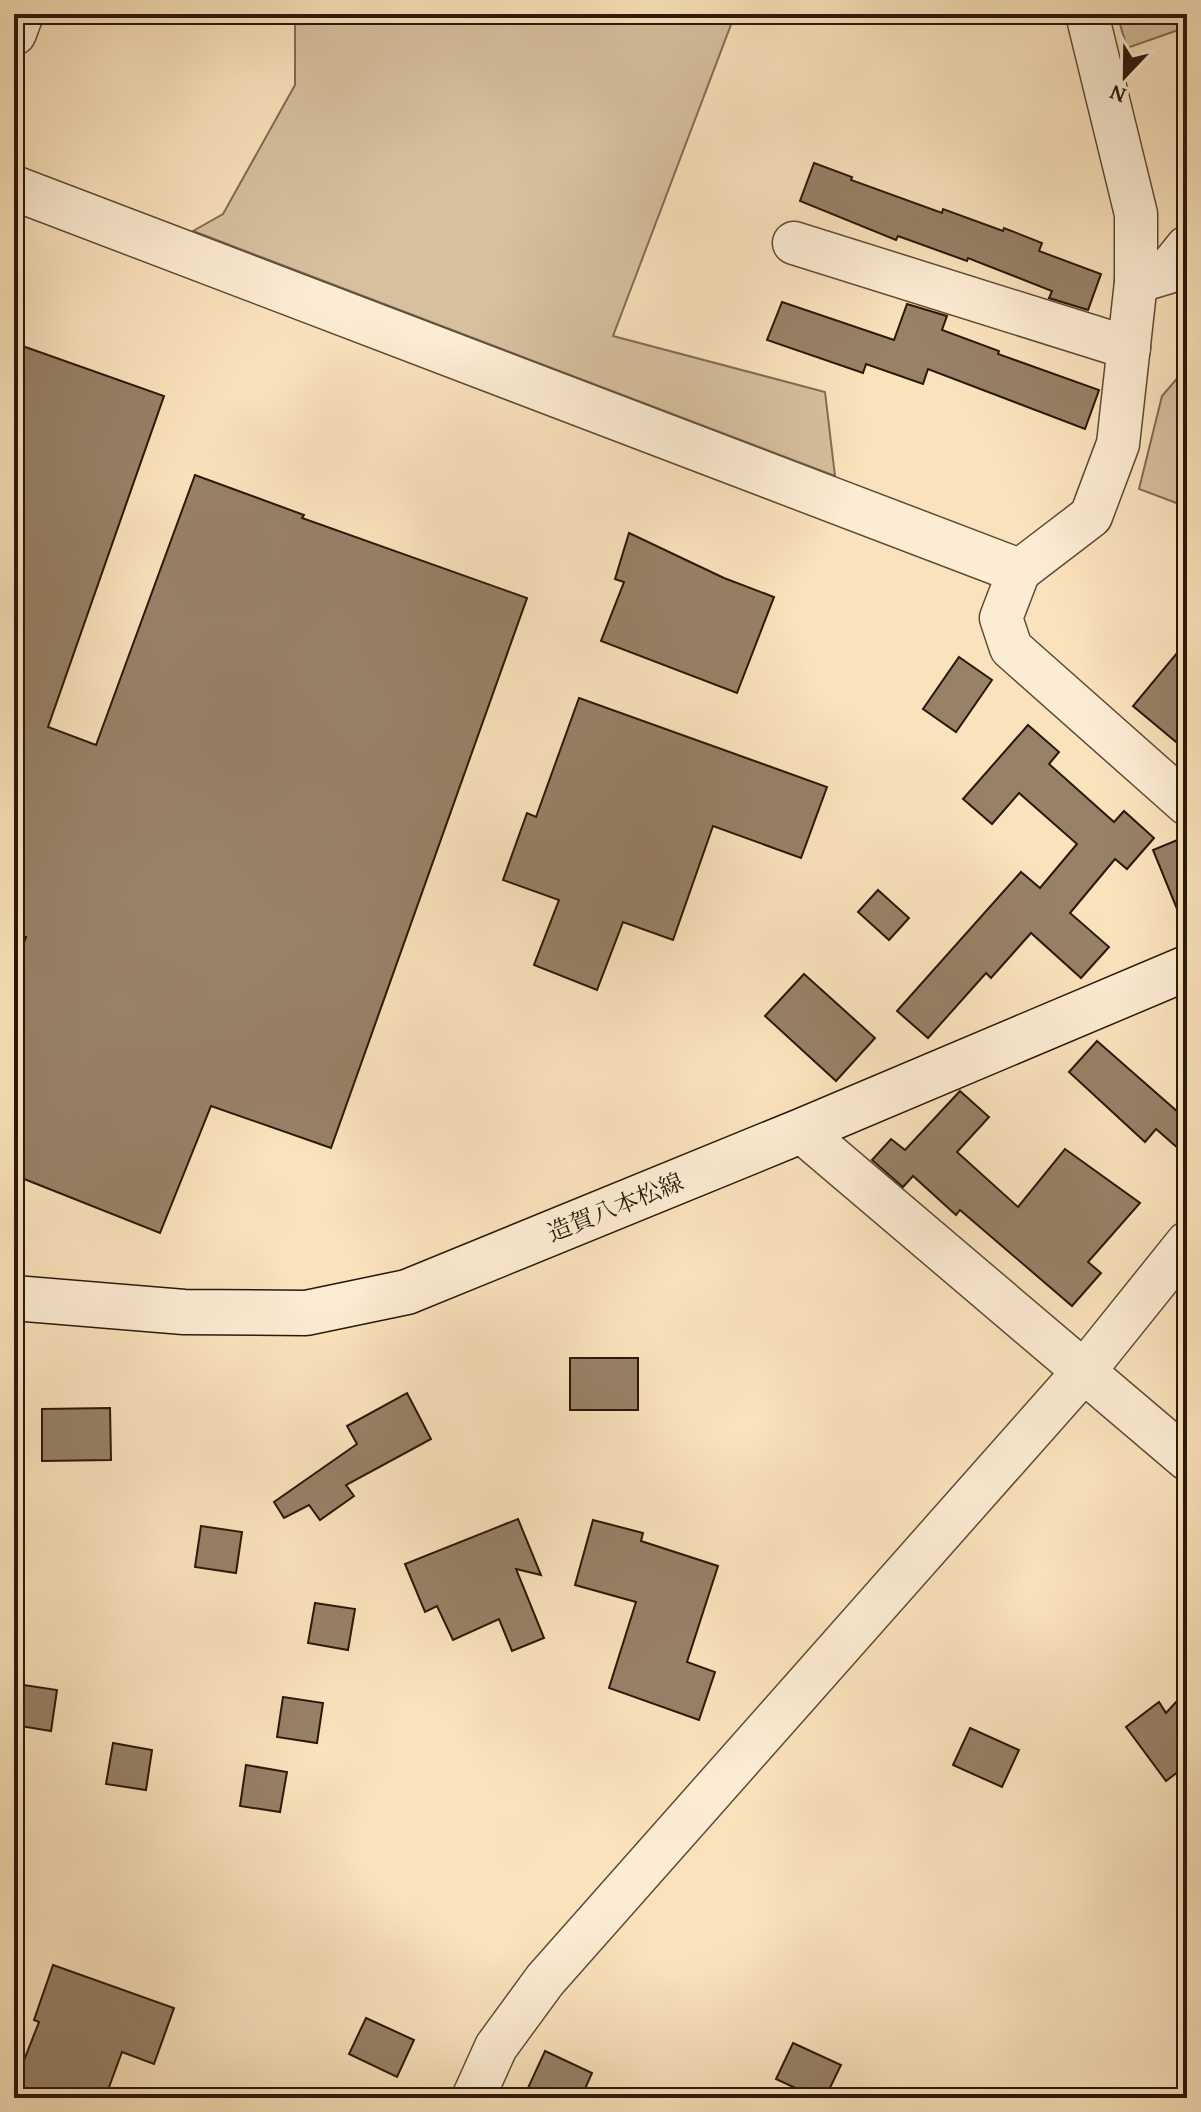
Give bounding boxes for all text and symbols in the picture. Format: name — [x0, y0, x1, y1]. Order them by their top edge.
north arrow — [1085, 36, 1165, 116]
text: N — [1104, 77, 1130, 112]
street label: 造賀八本松線 — [542, 1164, 688, 1250]

